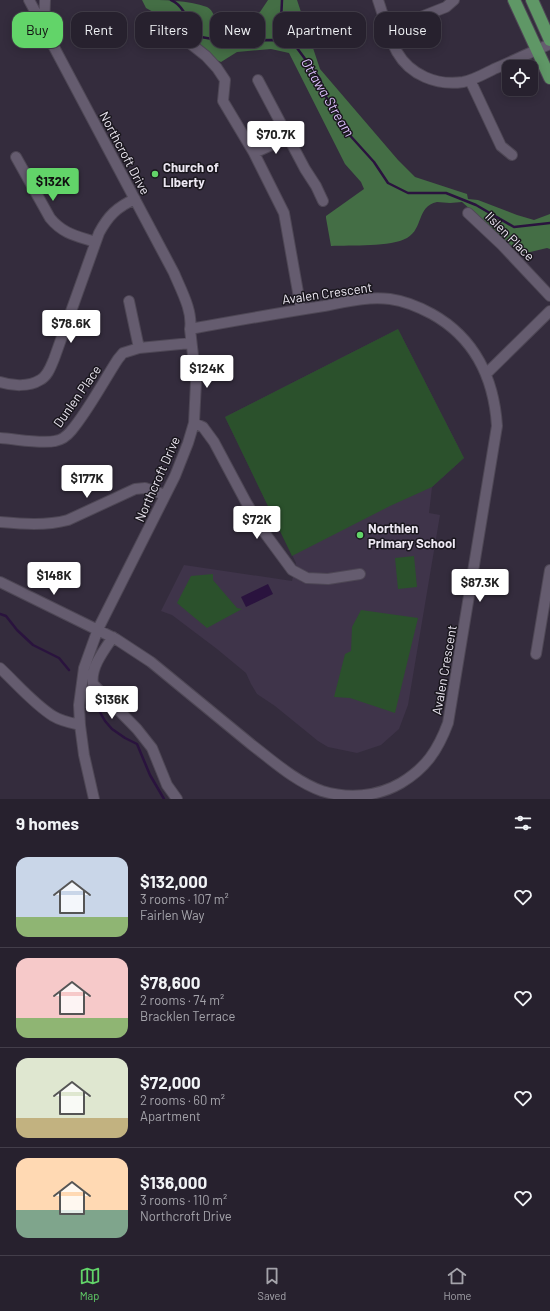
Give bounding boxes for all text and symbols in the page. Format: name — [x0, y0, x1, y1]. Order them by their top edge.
chip: Buy — [12, 12, 63, 48]
chip: Rent — [71, 12, 127, 48]
chip: Filters — [135, 12, 202, 48]
chip: New — [210, 12, 265, 48]
chip: Apartment — [273, 12, 366, 48]
chip: House — [374, 12, 441, 48]
water label: Ottawa Stream — [298, 55, 358, 139]
map controls — [502, 60, 538, 96]
button: locate — [502, 60, 538, 96]
street label: Northcroft Drive — [96, 109, 154, 197]
pin: $70.7K — [243, 121, 309, 155]
text: $70.7K — [256, 126, 296, 142]
place label: Church of Liberty — [163, 159, 219, 190]
pin: $132K — [25, 168, 81, 202]
marker: Church of Liberty — [150, 169, 160, 179]
text: $132K — [36, 173, 70, 189]
street label: Ilslen Place — [482, 208, 538, 264]
street label: Avalen Crescent — [281, 279, 373, 307]
pin: $78.6K — [38, 310, 104, 344]
text: $78.6K — [51, 315, 91, 331]
pin: $124K — [179, 355, 235, 389]
text: $124K — [189, 360, 225, 376]
street label: Dunlen Place — [50, 362, 104, 430]
street label: Northcroft Drive — [131, 434, 183, 524]
pin: $177K — [59, 465, 115, 499]
text: $177K — [70, 470, 104, 486]
pin: $72K — [233, 506, 281, 540]
text: $72K — [242, 511, 272, 527]
place label: Northlen Primary School — [368, 520, 456, 551]
marker: Northlen Primary School — [355, 530, 365, 540]
pin: $148K — [26, 562, 82, 596]
text: $148K — [36, 567, 72, 583]
pin: $87.3K — [447, 569, 513, 603]
text: $87.3K — [461, 574, 499, 590]
street label: Avalen Crescent — [428, 624, 460, 716]
pin: $136K — [84, 686, 140, 720]
text: $136K — [95, 691, 129, 707]
icon: filters — [512, 812, 534, 834]
text: 9 homes — [16, 813, 79, 833]
text: $132,000 — [140, 871, 208, 891]
icon: home — [48, 873, 96, 921]
icon: heart — [512, 886, 534, 908]
text: 3 rooms · 107 m² — [140, 891, 229, 907]
text: Fairlen Way — [140, 907, 205, 923]
text: $78,600 — [140, 972, 200, 992]
icon: home — [48, 974, 96, 1022]
icon: heart — [512, 987, 534, 1009]
text: 2 rooms · 74 m² — [140, 992, 224, 1008]
text: Bracklen Terrace — [140, 1008, 235, 1024]
text: $72,000 — [140, 1072, 201, 1092]
icon: home — [48, 1074, 96, 1122]
icon: heart — [512, 1087, 534, 1109]
text: 2 rooms · 60 m² — [140, 1092, 225, 1108]
text: Apartment — [140, 1108, 201, 1124]
text: $136,000 — [140, 1172, 207, 1192]
icon: home — [48, 1174, 96, 1222]
icon: heart — [512, 1187, 534, 1209]
text: 3 rooms · 110 m² — [140, 1192, 227, 1208]
text: Northcroft Drive — [140, 1208, 232, 1224]
tab: Map — [79, 1265, 101, 1302]
tab: Saved — [258, 1265, 286, 1302]
tab: Home — [443, 1265, 471, 1302]

